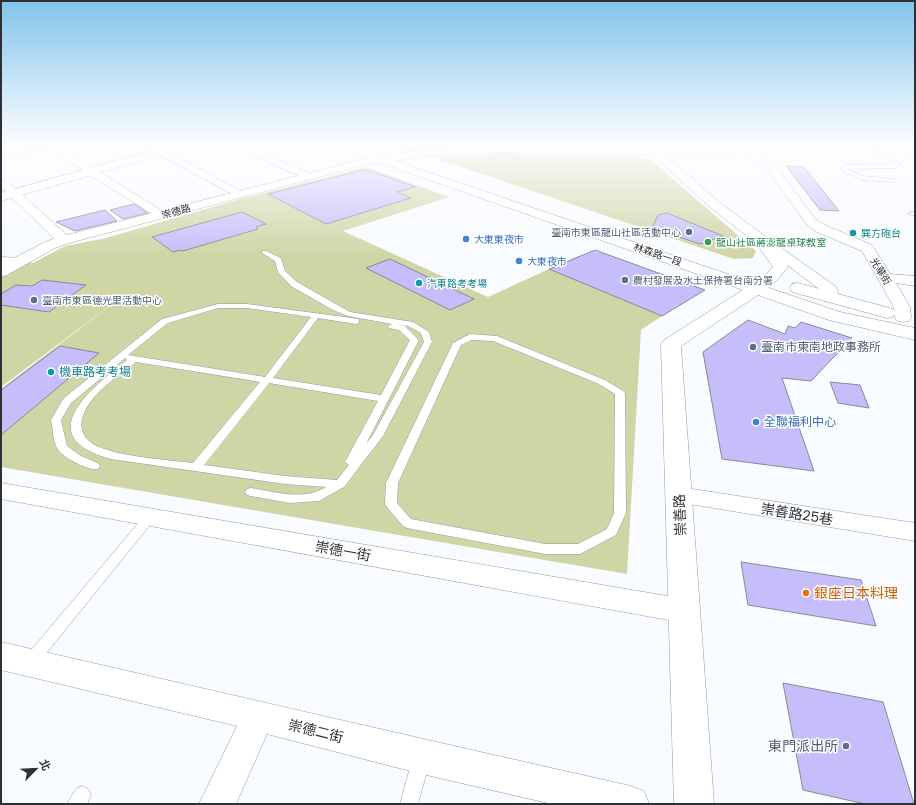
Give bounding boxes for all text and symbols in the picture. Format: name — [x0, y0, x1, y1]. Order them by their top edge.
street label: 崇德路 — [160, 200, 193, 223]
place label: 臺南市東區龍山社區活動中心 — [551, 225, 681, 240]
place label: 巽方砲台 — [861, 226, 901, 241]
marker: 臺南市東區龍山社區活動中心 — [684, 227, 694, 237]
marker: 巽方砲台 — [848, 228, 858, 238]
place label: 大東東夜市 — [474, 232, 524, 247]
marker: 大東東夜市 — [461, 234, 471, 244]
place label: 龍山社區蔣澎龍桌球教室 — [716, 235, 826, 250]
marker: 龍山社區蔣澎龍桌球教室 — [703, 237, 713, 247]
street label: 林森路一段 — [632, 239, 684, 270]
place label: 大東夜市 — [527, 254, 567, 269]
street label: 光華街 — [866, 255, 895, 288]
marker: 大東夜市 — [514, 256, 524, 266]
place label: 農村發展及水土保持署台南分署 — [633, 273, 773, 288]
marker: 農村發展及水土保持署台南分署 — [620, 275, 630, 285]
place label: 汽車路考考場 — [427, 276, 487, 291]
marker: 汽車路考考場 — [414, 278, 424, 288]
place label: 臺南市東區德光里活動中心 — [42, 293, 162, 308]
marker: 臺南市東區德光里活動中心 — [29, 295, 39, 305]
place label: 臺南市東南地政事務所 — [761, 338, 881, 355]
marker: 臺南市東南地政事務所 — [748, 342, 758, 352]
place label: 機車路考考場 — [59, 363, 131, 380]
marker: 機車路考考場 — [46, 367, 56, 377]
place label: 全聯福利中心 — [764, 413, 836, 430]
marker: 全聯福利中心 — [751, 417, 761, 427]
street label: 崇善路 — [669, 494, 691, 536]
street label: 崇善路25巷 — [759, 498, 835, 530]
street label: 崇德一街 — [314, 536, 372, 566]
place label: 銀座日本料理 — [814, 583, 898, 603]
marker: 銀座日本料理 — [801, 588, 811, 598]
street label: 崇德二街 — [286, 715, 346, 747]
place label: 東門派出所 — [768, 736, 838, 756]
marker: 東門派出所 — [841, 741, 851, 751]
north arrow — [16, 749, 56, 789]
text: 北 — [36, 757, 55, 773]

